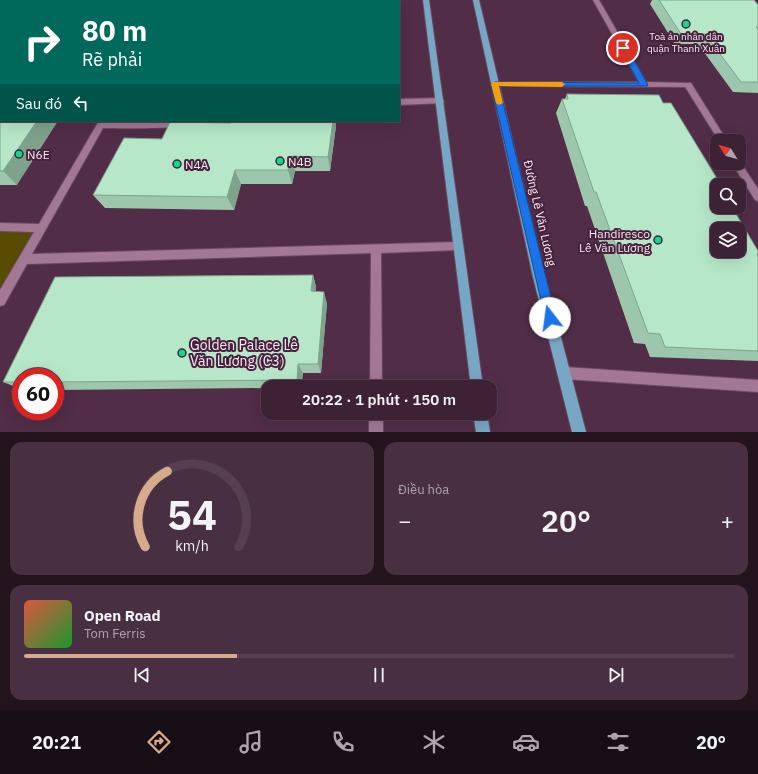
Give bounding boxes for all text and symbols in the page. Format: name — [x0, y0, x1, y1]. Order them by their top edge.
text: 80 m — [82, 12, 147, 49]
icon: right — [16, 16, 68, 68]
marker: Toà án nhân dân quận Thanh Xuân — [681, 19, 691, 29]
place label: Toà án nhân dân quận Thanh Xuân — [647, 30, 725, 55]
pin — [606, 31, 640, 65]
icon: arrive — [612, 37, 634, 59]
text: Rẽ phải — [82, 48, 142, 71]
icon: left — [70, 92, 92, 114]
text: Sau đó — [16, 94, 62, 113]
north arrow — [710, 134, 746, 170]
map controls — [710, 134, 746, 258]
place label: N6E — [27, 147, 50, 162]
marker: N6E — [14, 149, 24, 159]
place label: N4B — [288, 154, 312, 169]
marker: N4B — [275, 156, 285, 166]
place label: N4A — [185, 157, 209, 172]
street label: Đường Lê Văn Lương — [520, 158, 560, 268]
marker: N4A — [172, 159, 182, 169]
button: search — [710, 178, 746, 214]
button: layers — [710, 222, 746, 258]
place label: Handiresco Lê Văn Lương — [579, 226, 651, 255]
marker: Handiresco Lê Văn Lương — [653, 235, 663, 245]
position arrow — [529, 297, 571, 339]
place label: Golden Palace Lê Văn Lương (C3) — [190, 336, 298, 370]
marker: Golden Palace Lê Văn Lương (C3) — [177, 348, 187, 358]
speed limit sign: 60 — [12, 368, 64, 420]
text: 20:22 · 1 phút · 150 m — [302, 390, 456, 409]
text: Điều hòa — [398, 481, 449, 498]
text: 54 — [167, 486, 217, 540]
text: 20° — [541, 501, 591, 540]
text: − — [398, 506, 411, 535]
text: + — [721, 506, 734, 535]
text: km/h — [175, 535, 209, 554]
text: Open Road — [84, 606, 161, 625]
text: Tom Ferris — [84, 625, 146, 642]
icon: previous — [131, 664, 153, 686]
icon: pause — [368, 664, 390, 686]
icon: next — [605, 664, 627, 686]
icon: directions — [145, 728, 173, 756]
icon: music — [237, 728, 265, 756]
icon: phone — [329, 728, 357, 756]
icon: climate — [420, 728, 448, 756]
icon: car — [512, 728, 540, 756]
icon: filters — [604, 728, 632, 756]
text: 20:21 — [32, 731, 81, 754]
text: 20° — [696, 731, 726, 754]

